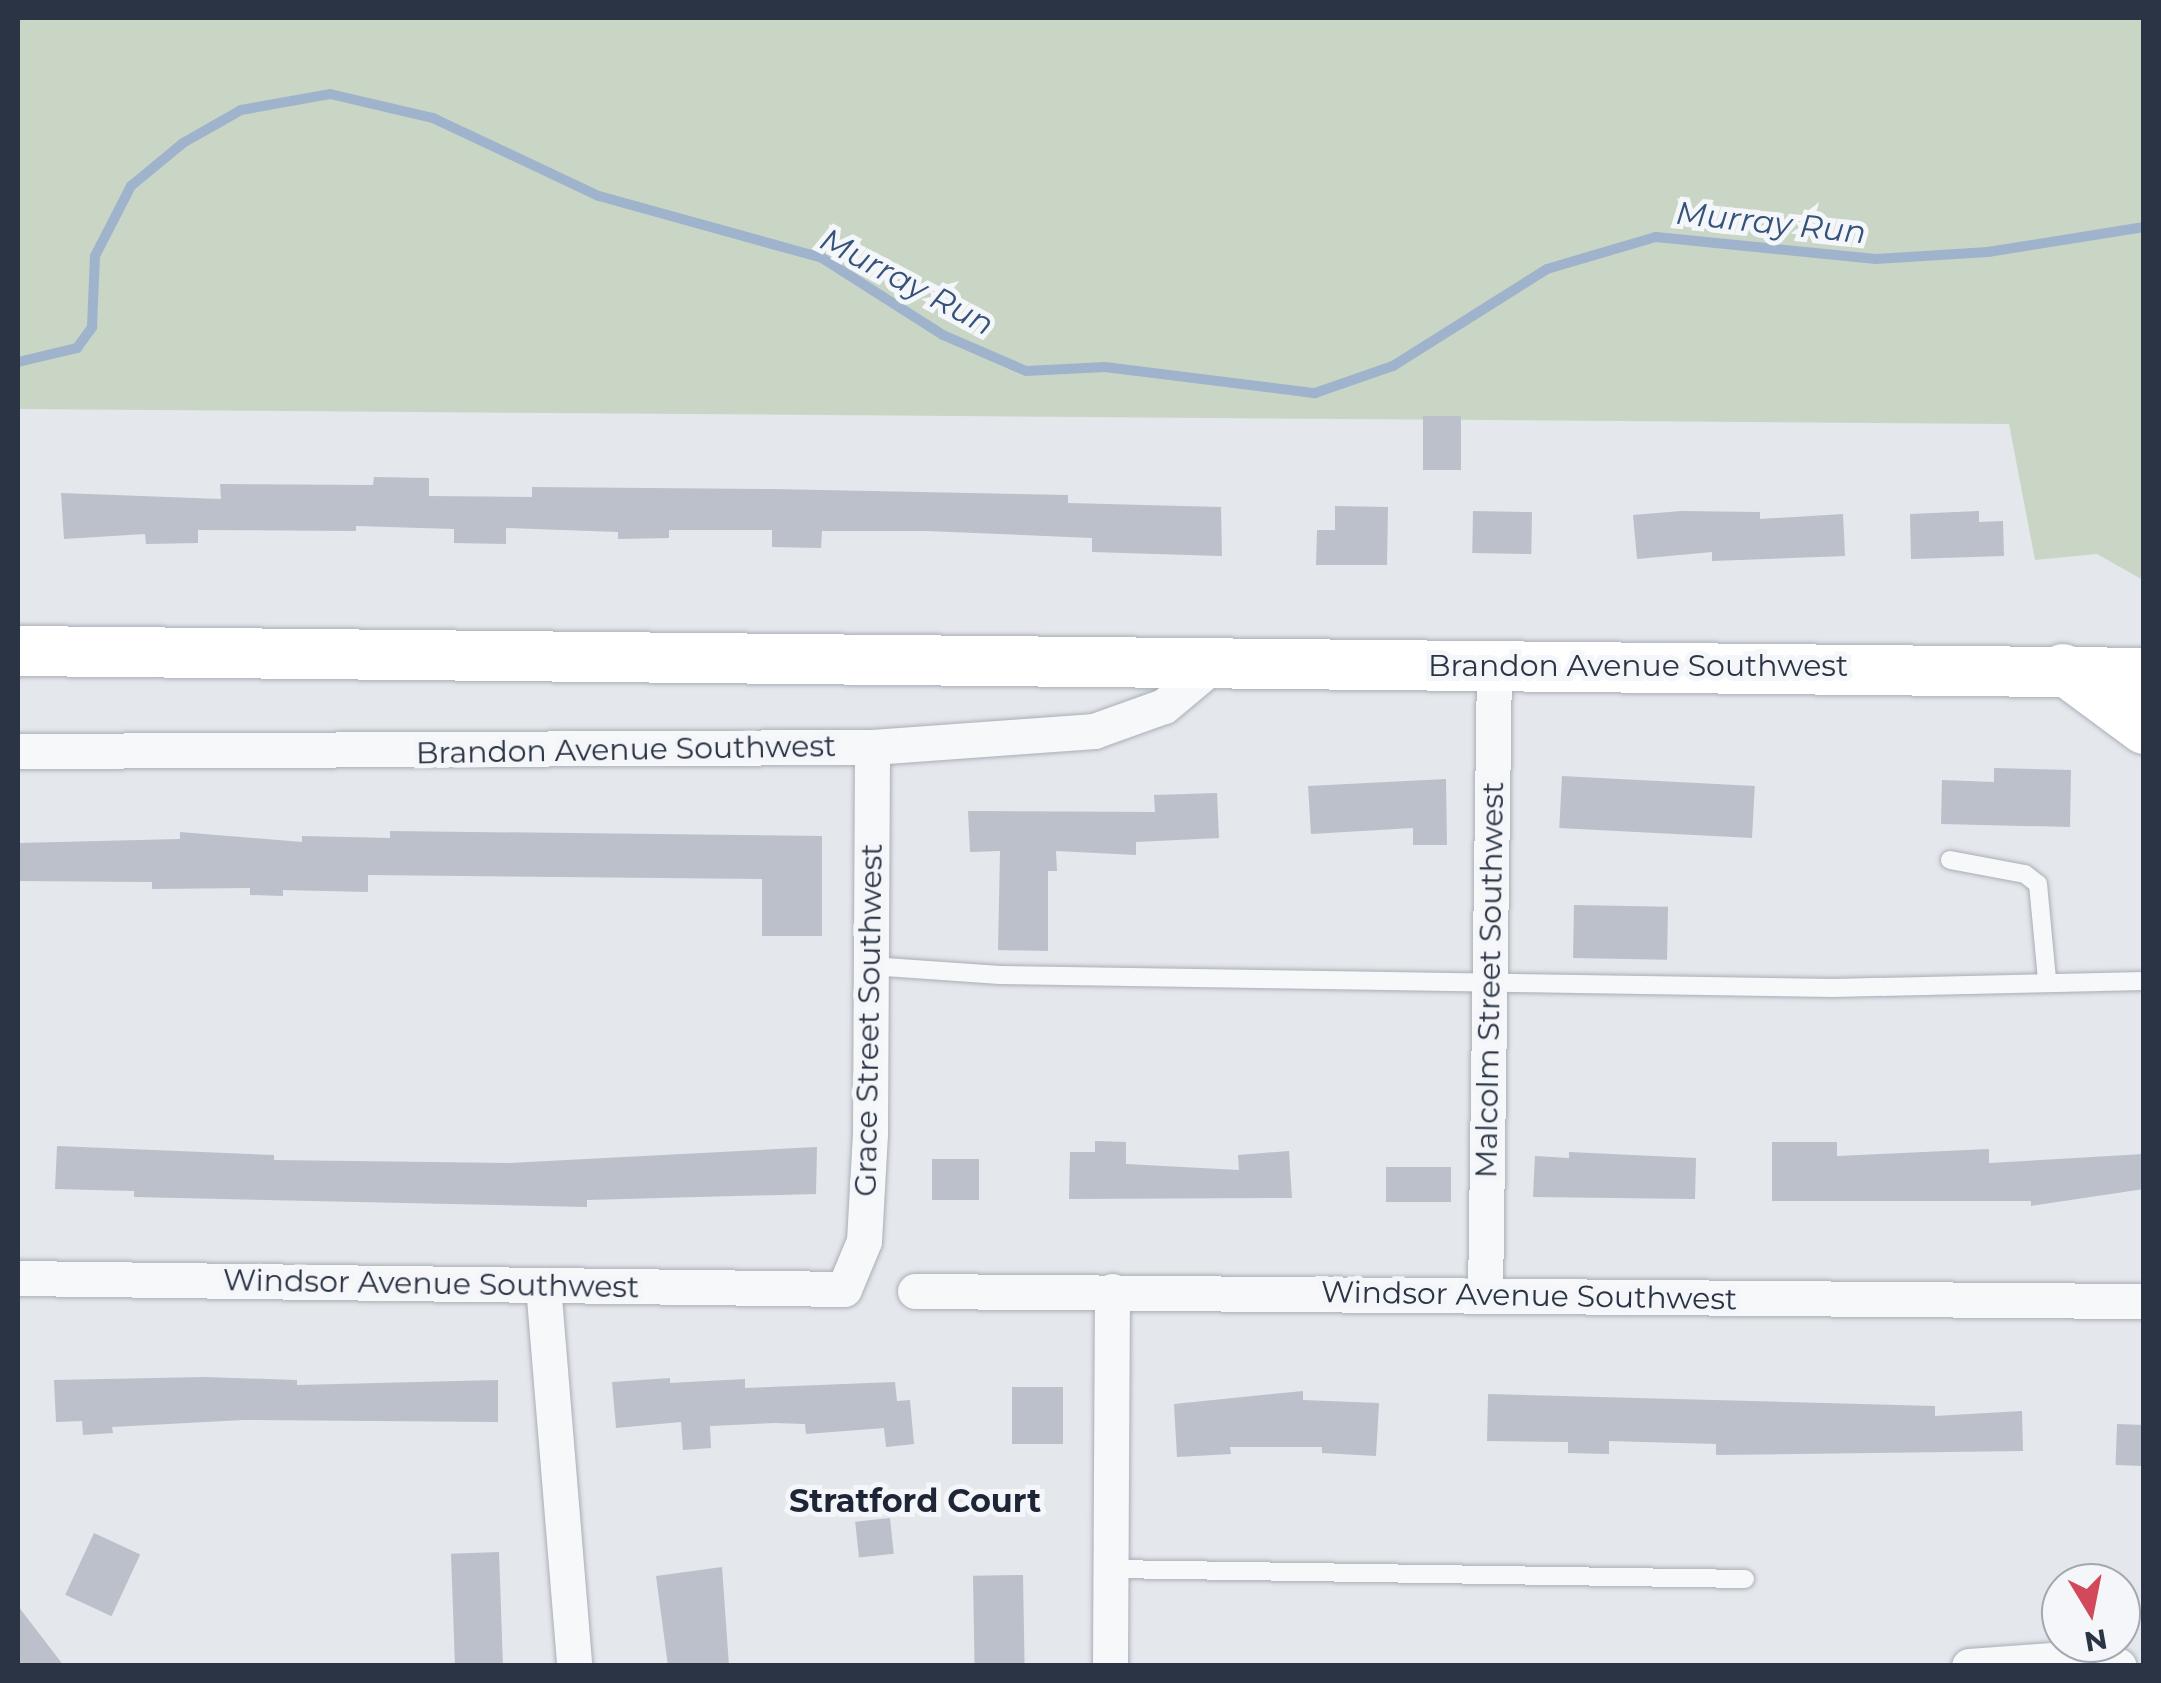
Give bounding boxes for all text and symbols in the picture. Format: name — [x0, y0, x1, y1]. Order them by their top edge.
water label: Murray Run — [1674, 194, 1868, 252]
water label: Murray Run — [814, 220, 1000, 344]
street label: Brandon Avenue Southwest — [1428, 648, 1848, 684]
street label: Brandon Avenue Southwest — [416, 728, 836, 772]
street label: Malcolm Street Southwest — [1469, 781, 1511, 1179]
street label: Grace Street Southwest — [848, 843, 890, 1197]
street label: Windsor Avenue Southwest — [223, 1262, 639, 1306]
street label: Windsor Avenue Southwest — [1321, 1274, 1737, 1318]
district label: Stratford Court — [789, 1482, 1041, 1520]
north arrow — [2041, 1563, 2141, 1663]
text: N — [2082, 1622, 2110, 1659]

